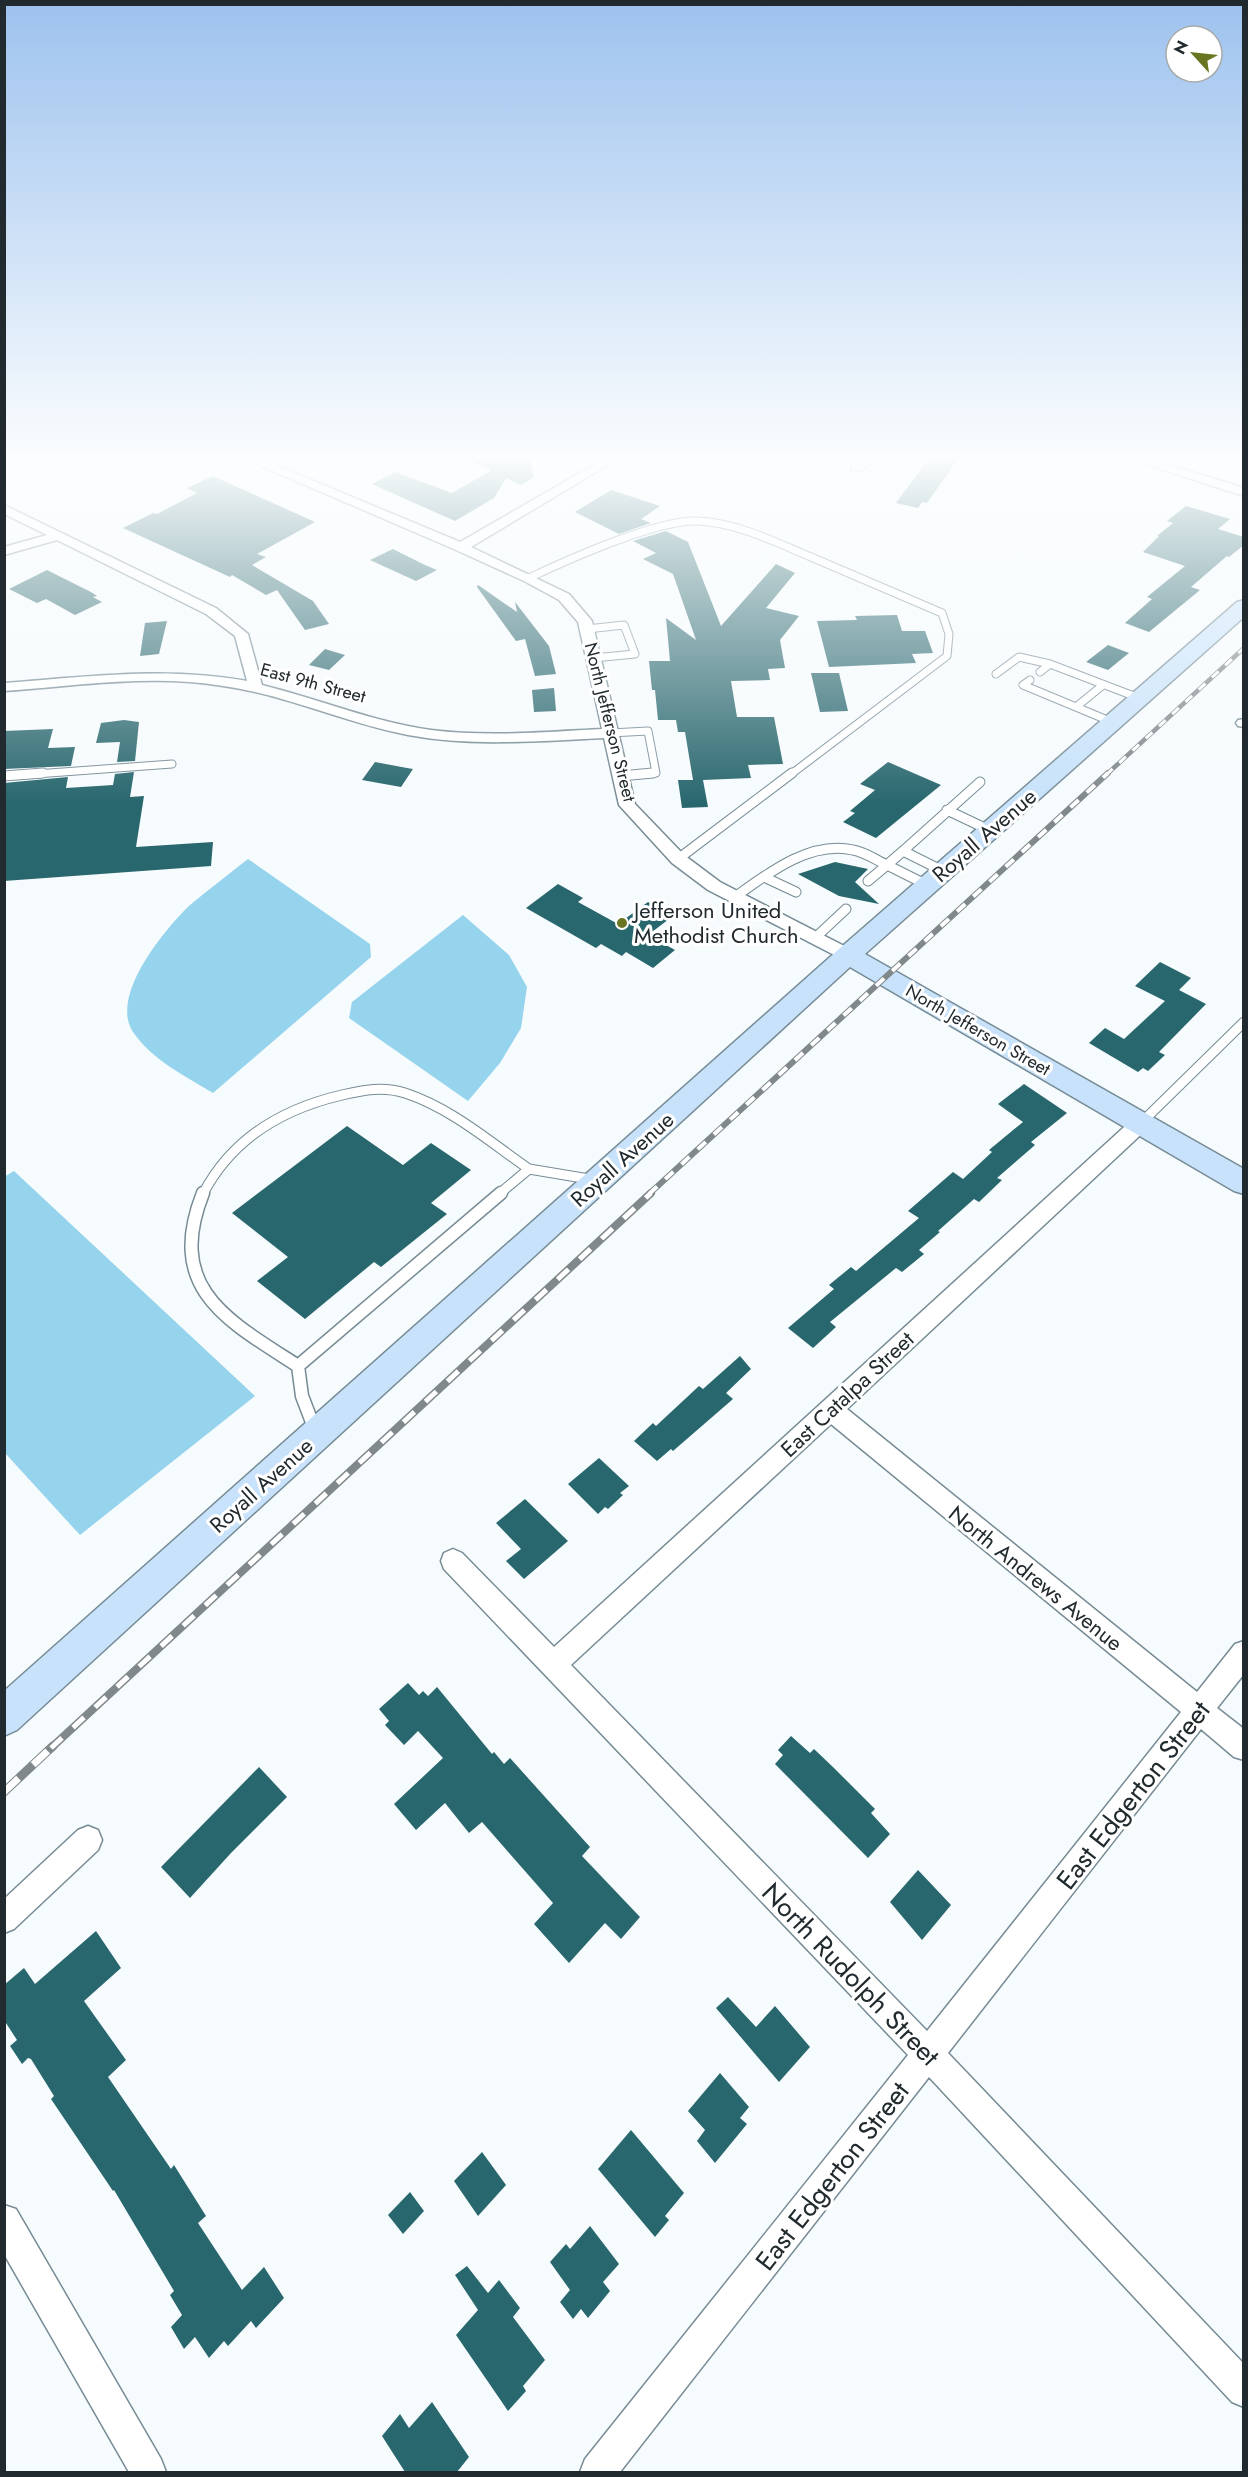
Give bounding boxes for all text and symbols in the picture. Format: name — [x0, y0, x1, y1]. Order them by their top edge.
north arrow — [1164, 24, 1224, 84]
text: N — [1168, 37, 1194, 58]
street label: North Jefferson Street — [578, 640, 643, 805]
street label: East 9th Street — [257, 656, 369, 710]
street label: Royall Avenue — [925, 780, 1043, 890]
place label: Jefferson United Methodist Church — [631, 894, 798, 951]
marker: Jefferson United Methodist Church — [615, 916, 629, 930]
street label: North Jefferson Street — [901, 978, 1056, 1082]
street label: Royall Avenue — [563, 1104, 681, 1214]
street label: East Catalpa Street — [773, 1323, 921, 1464]
street label: Royall Avenue — [202, 1430, 320, 1540]
street label: North Andrews Avenue — [942, 1498, 1130, 1658]
street label: East Edgerton Street — [1047, 1692, 1219, 1898]
street label: North Rudolph Street — [753, 1874, 949, 2075]
street label: East Edgerton Street — [746, 2073, 918, 2279]

